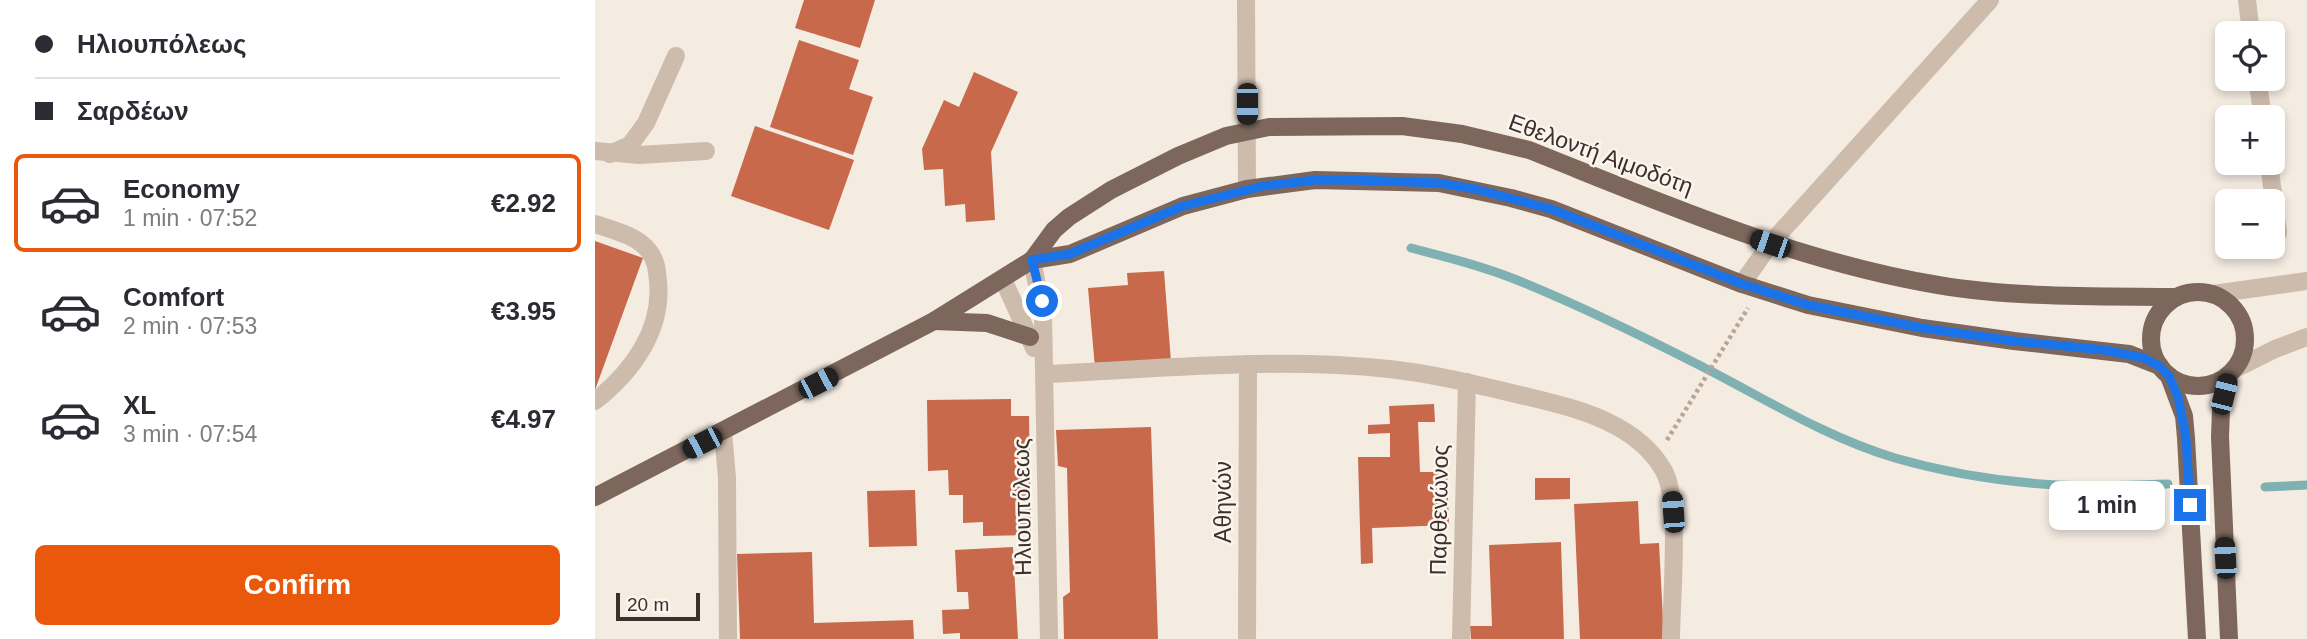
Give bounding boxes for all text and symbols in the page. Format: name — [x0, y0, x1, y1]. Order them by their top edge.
map controls — [2215, 21, 2285, 259]
button: locate — [2215, 21, 2285, 91]
text: Ηλιουπόλεως — [77, 29, 247, 59]
car — [1237, 83, 1258, 125]
text: Σαρδέων — [77, 96, 189, 126]
button: + — [2215, 105, 2285, 175]
street label: Εθελοντή Αιμοδότη — [1505, 109, 1697, 199]
icon: car — [39, 172, 102, 235]
text: Economy — [123, 174, 240, 204]
text: €2.92 — [491, 188, 556, 218]
button: − — [2215, 189, 2285, 259]
text: 1 min · 07:52 — [123, 205, 257, 231]
car — [1747, 227, 1794, 261]
icon: car — [39, 280, 102, 343]
text: Comfort — [123, 282, 224, 312]
route start — [1026, 285, 1058, 317]
text: €3.95 — [491, 296, 556, 326]
text: 2 min · 07:53 — [123, 313, 257, 339]
car — [795, 364, 842, 402]
car — [2209, 371, 2240, 417]
icon: car — [39, 388, 102, 451]
text: XL — [123, 390, 156, 420]
text: €4.97 — [491, 404, 556, 434]
text: 3 min · 07:54 — [123, 421, 257, 447]
car — [679, 424, 726, 462]
street label: Ηλιουπόλεως — [1008, 438, 1036, 576]
street label: Παρθενώνος — [1425, 444, 1453, 576]
street label: Αθηνών — [1210, 461, 1236, 543]
callout: 1 min — [2050, 480, 2165, 530]
route end — [2174, 489, 2206, 521]
car — [1662, 490, 1685, 534]
text: 1 min — [2077, 492, 2137, 518]
car — [2214, 536, 2237, 580]
button: Confirm — [35, 545, 560, 625]
scale bar — [616, 590, 700, 622]
text: 20 m — [627, 594, 669, 615]

